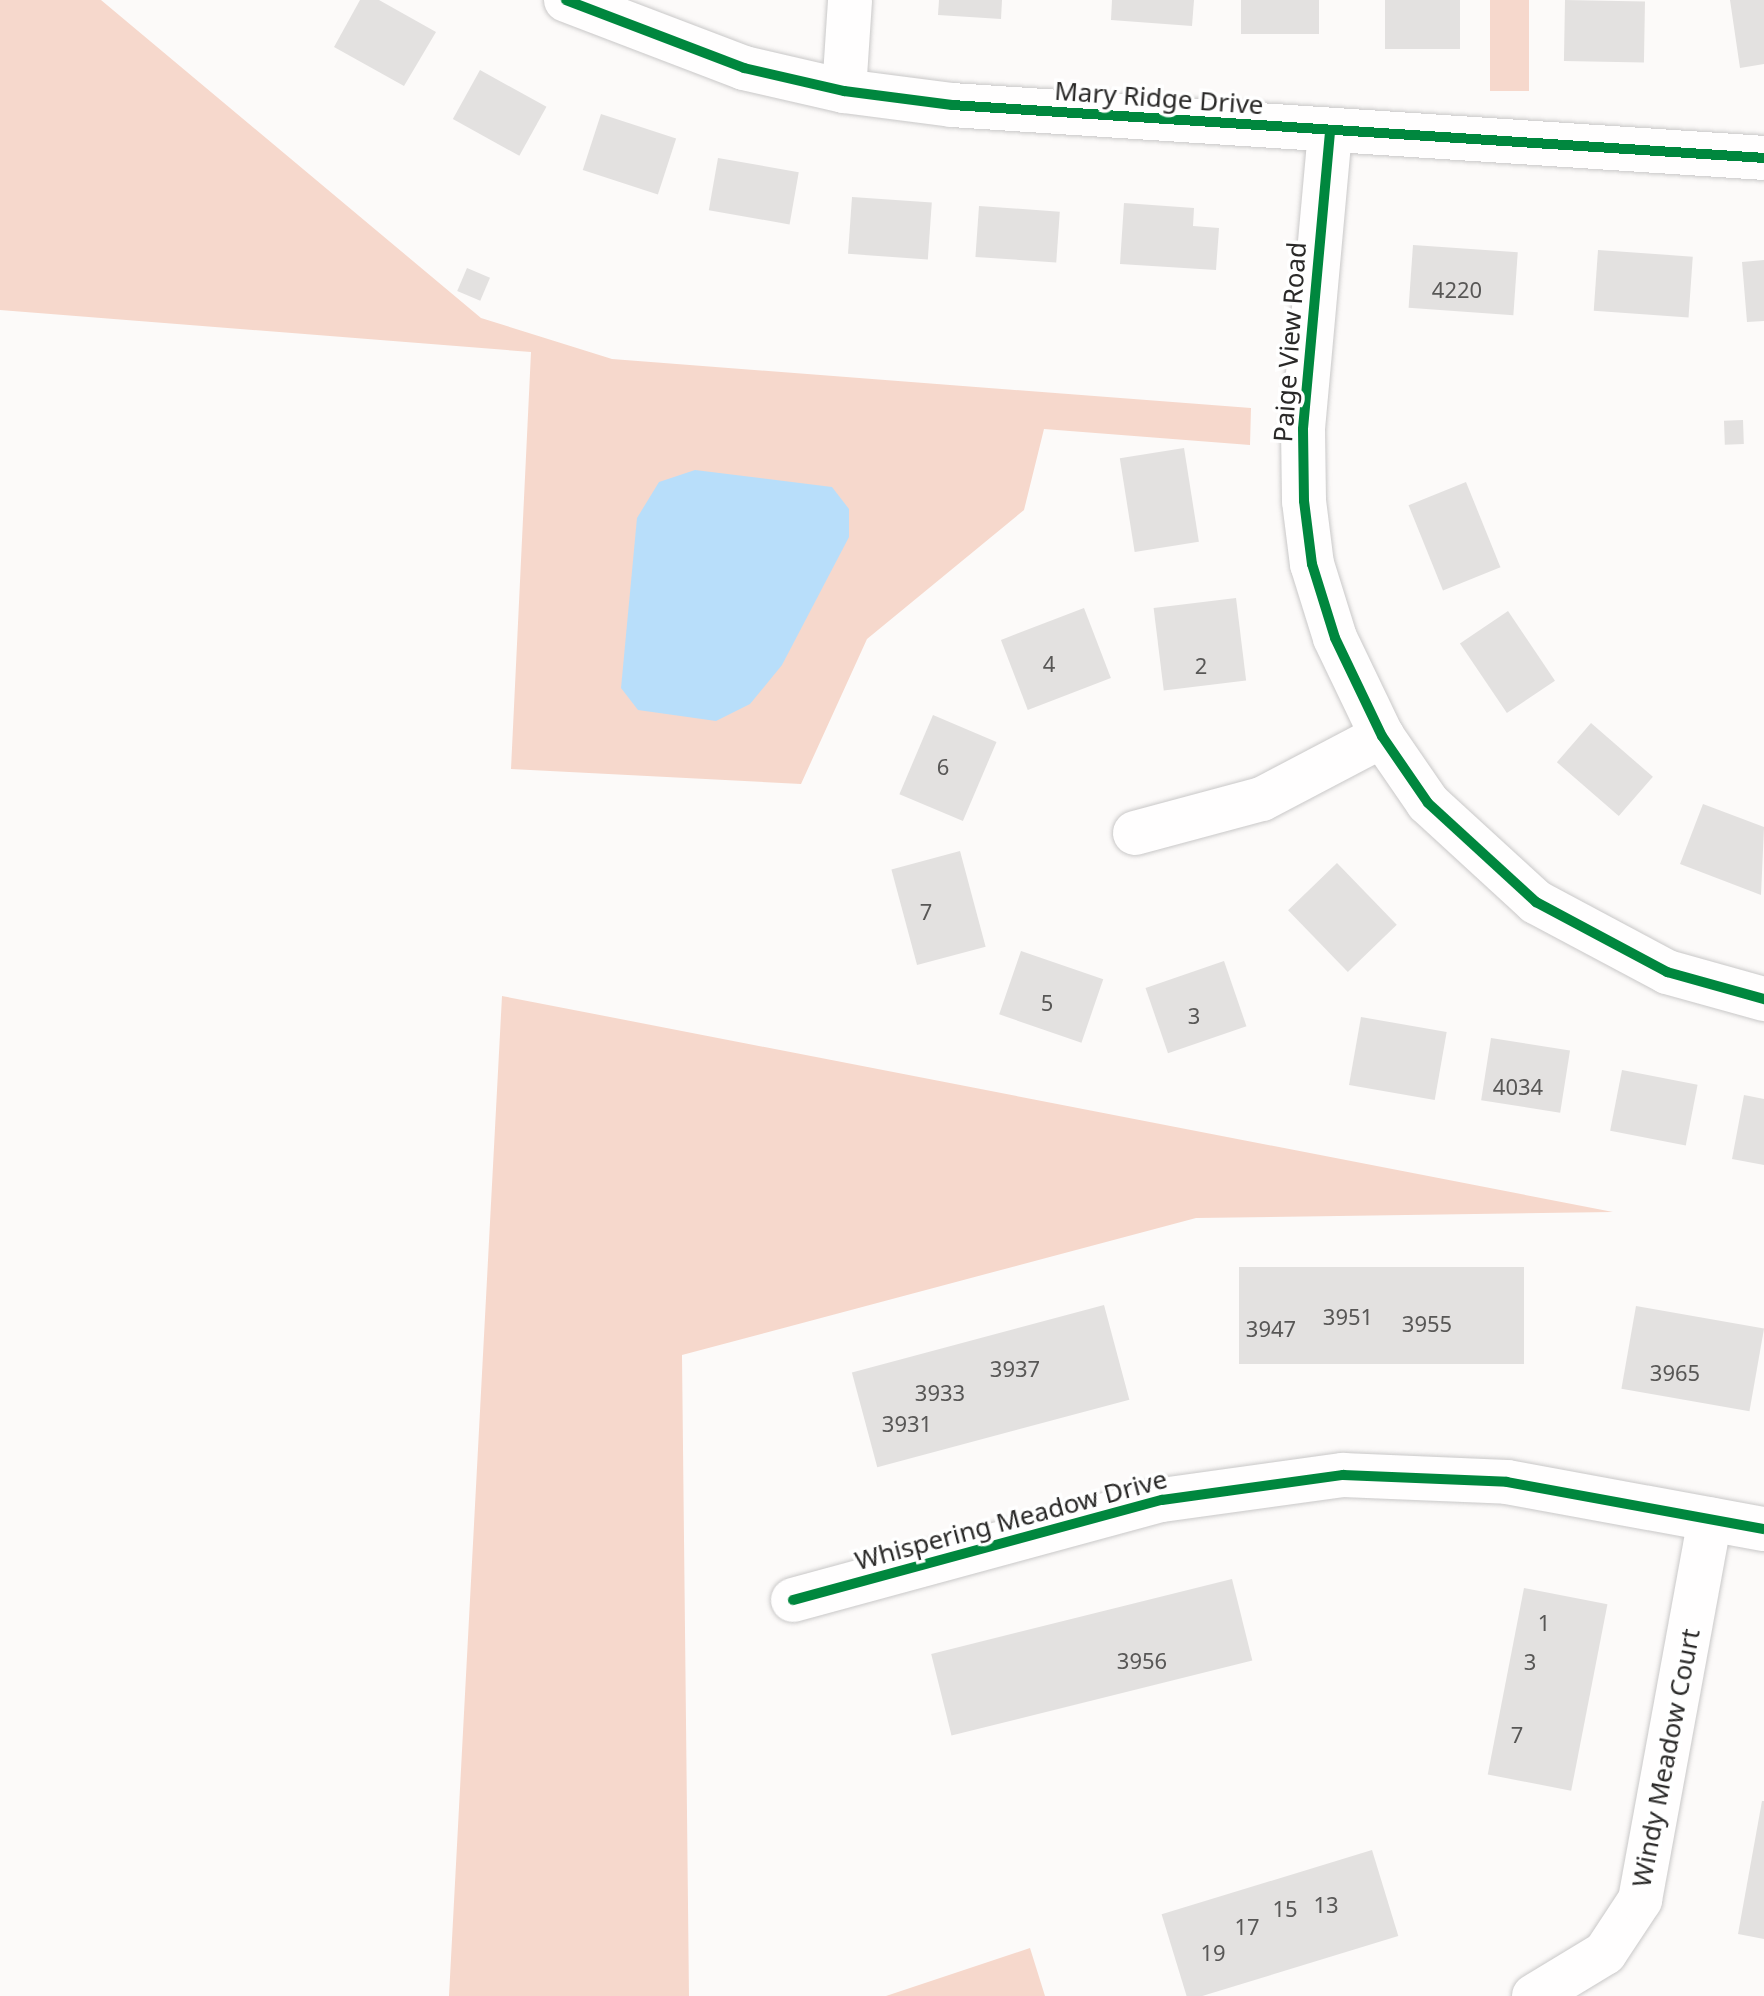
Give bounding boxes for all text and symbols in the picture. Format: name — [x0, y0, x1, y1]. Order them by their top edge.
street label: Mary Ridge Drive — [1053, 75, 1265, 121]
street label: Paige View Road — [1267, 241, 1313, 443]
house number: 4220 — [1432, 277, 1482, 303]
house number: 4 — [1043, 651, 1055, 677]
house number: 2 — [1195, 653, 1207, 679]
house number: 6 — [937, 754, 949, 780]
house number: 7 — [920, 899, 932, 925]
house number: 5 — [1041, 990, 1053, 1016]
house number: 3 — [1188, 1003, 1200, 1029]
house number: 4034 — [1493, 1074, 1543, 1100]
house number: 3951 — [1323, 1304, 1373, 1330]
house number: 3955 — [1402, 1311, 1452, 1337]
house number: 3947 — [1246, 1316, 1296, 1342]
house number: 3937 — [990, 1356, 1040, 1382]
house number: 3965 — [1650, 1360, 1700, 1386]
house number: 3933 — [915, 1380, 965, 1406]
house number: 3931 — [882, 1411, 932, 1437]
street label: Whispering Meadow Drive — [852, 1463, 1170, 1577]
house number: 1 — [1538, 1610, 1550, 1636]
street label: Windy Meadow Court — [1626, 1626, 1706, 1890]
house number: 3956 — [1117, 1648, 1167, 1674]
house number: 3 — [1524, 1649, 1536, 1675]
house number: 7 — [1511, 1722, 1523, 1748]
house number: 13 — [1313, 1892, 1339, 1918]
house number: 15 — [1272, 1896, 1298, 1922]
house number: 17 — [1234, 1914, 1260, 1940]
house number: 19 — [1200, 1940, 1226, 1966]

